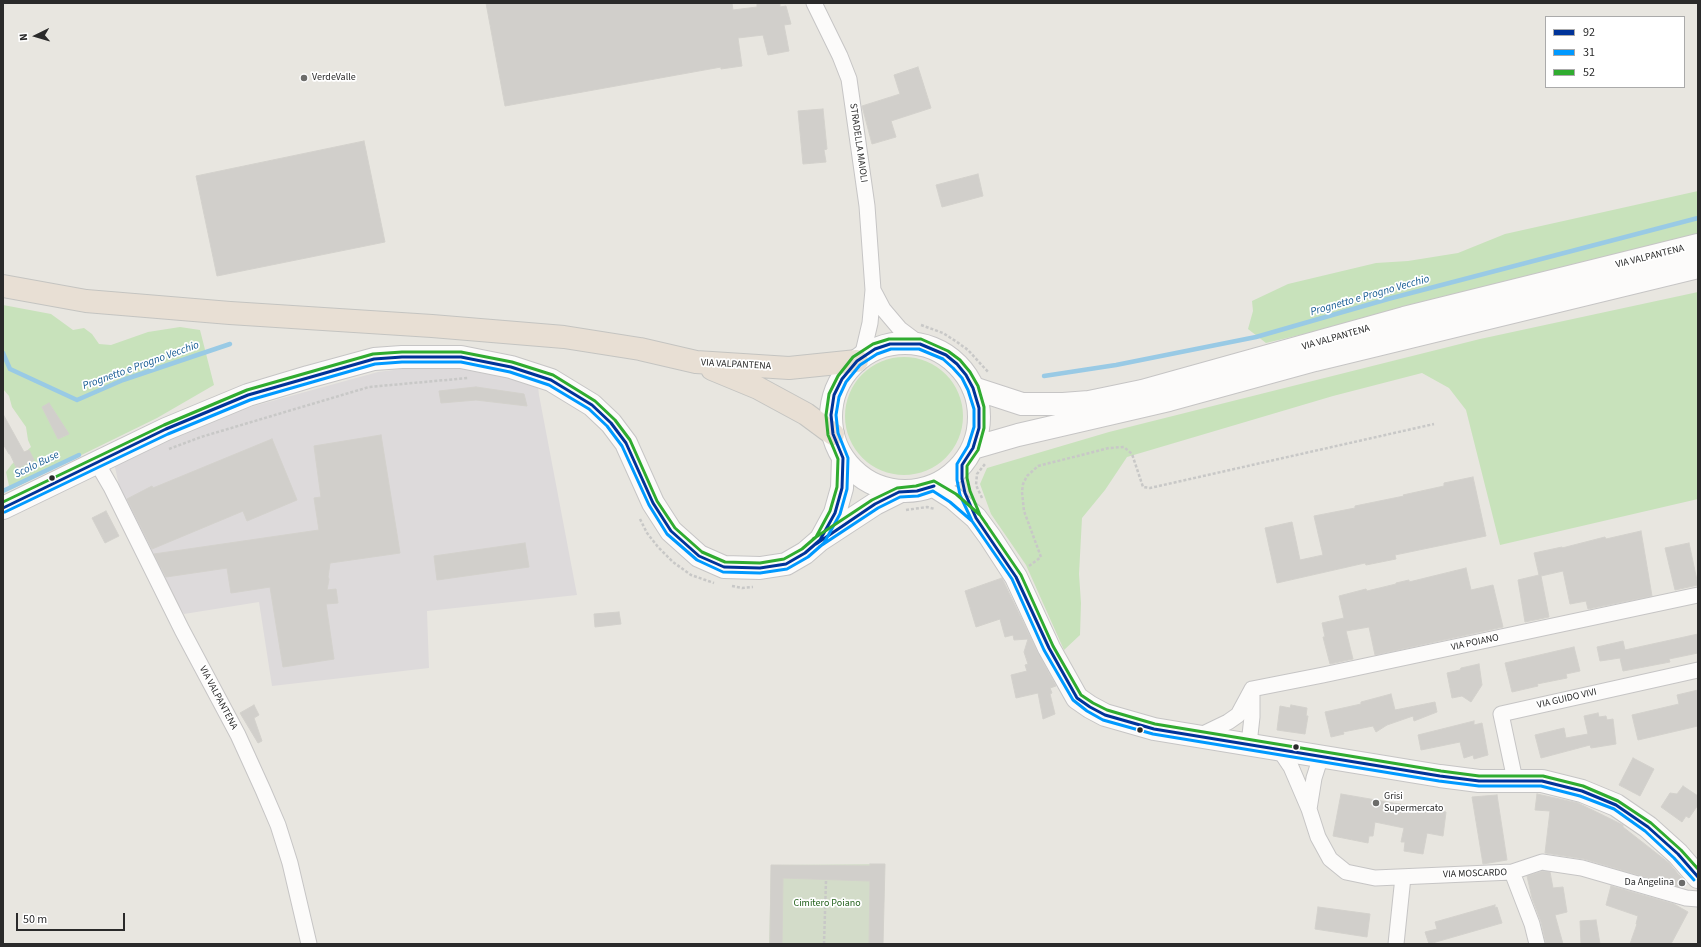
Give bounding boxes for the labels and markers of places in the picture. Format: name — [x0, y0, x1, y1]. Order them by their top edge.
place label: VerdeValle — [312, 72, 356, 84]
marker: VerdeValle — [299, 73, 309, 83]
unlabelled marker — [47, 473, 57, 483]
unlabelled marker — [1135, 725, 1145, 735]
unlabelled marker — [1291, 742, 1301, 752]
place label: Grisi Supermercato — [1384, 791, 1443, 814]
marker: Grisi Supermercato — [1371, 798, 1381, 808]
place label: Da Angelina — [1625, 877, 1674, 889]
marker: Da Angelina — [1677, 878, 1687, 888]

